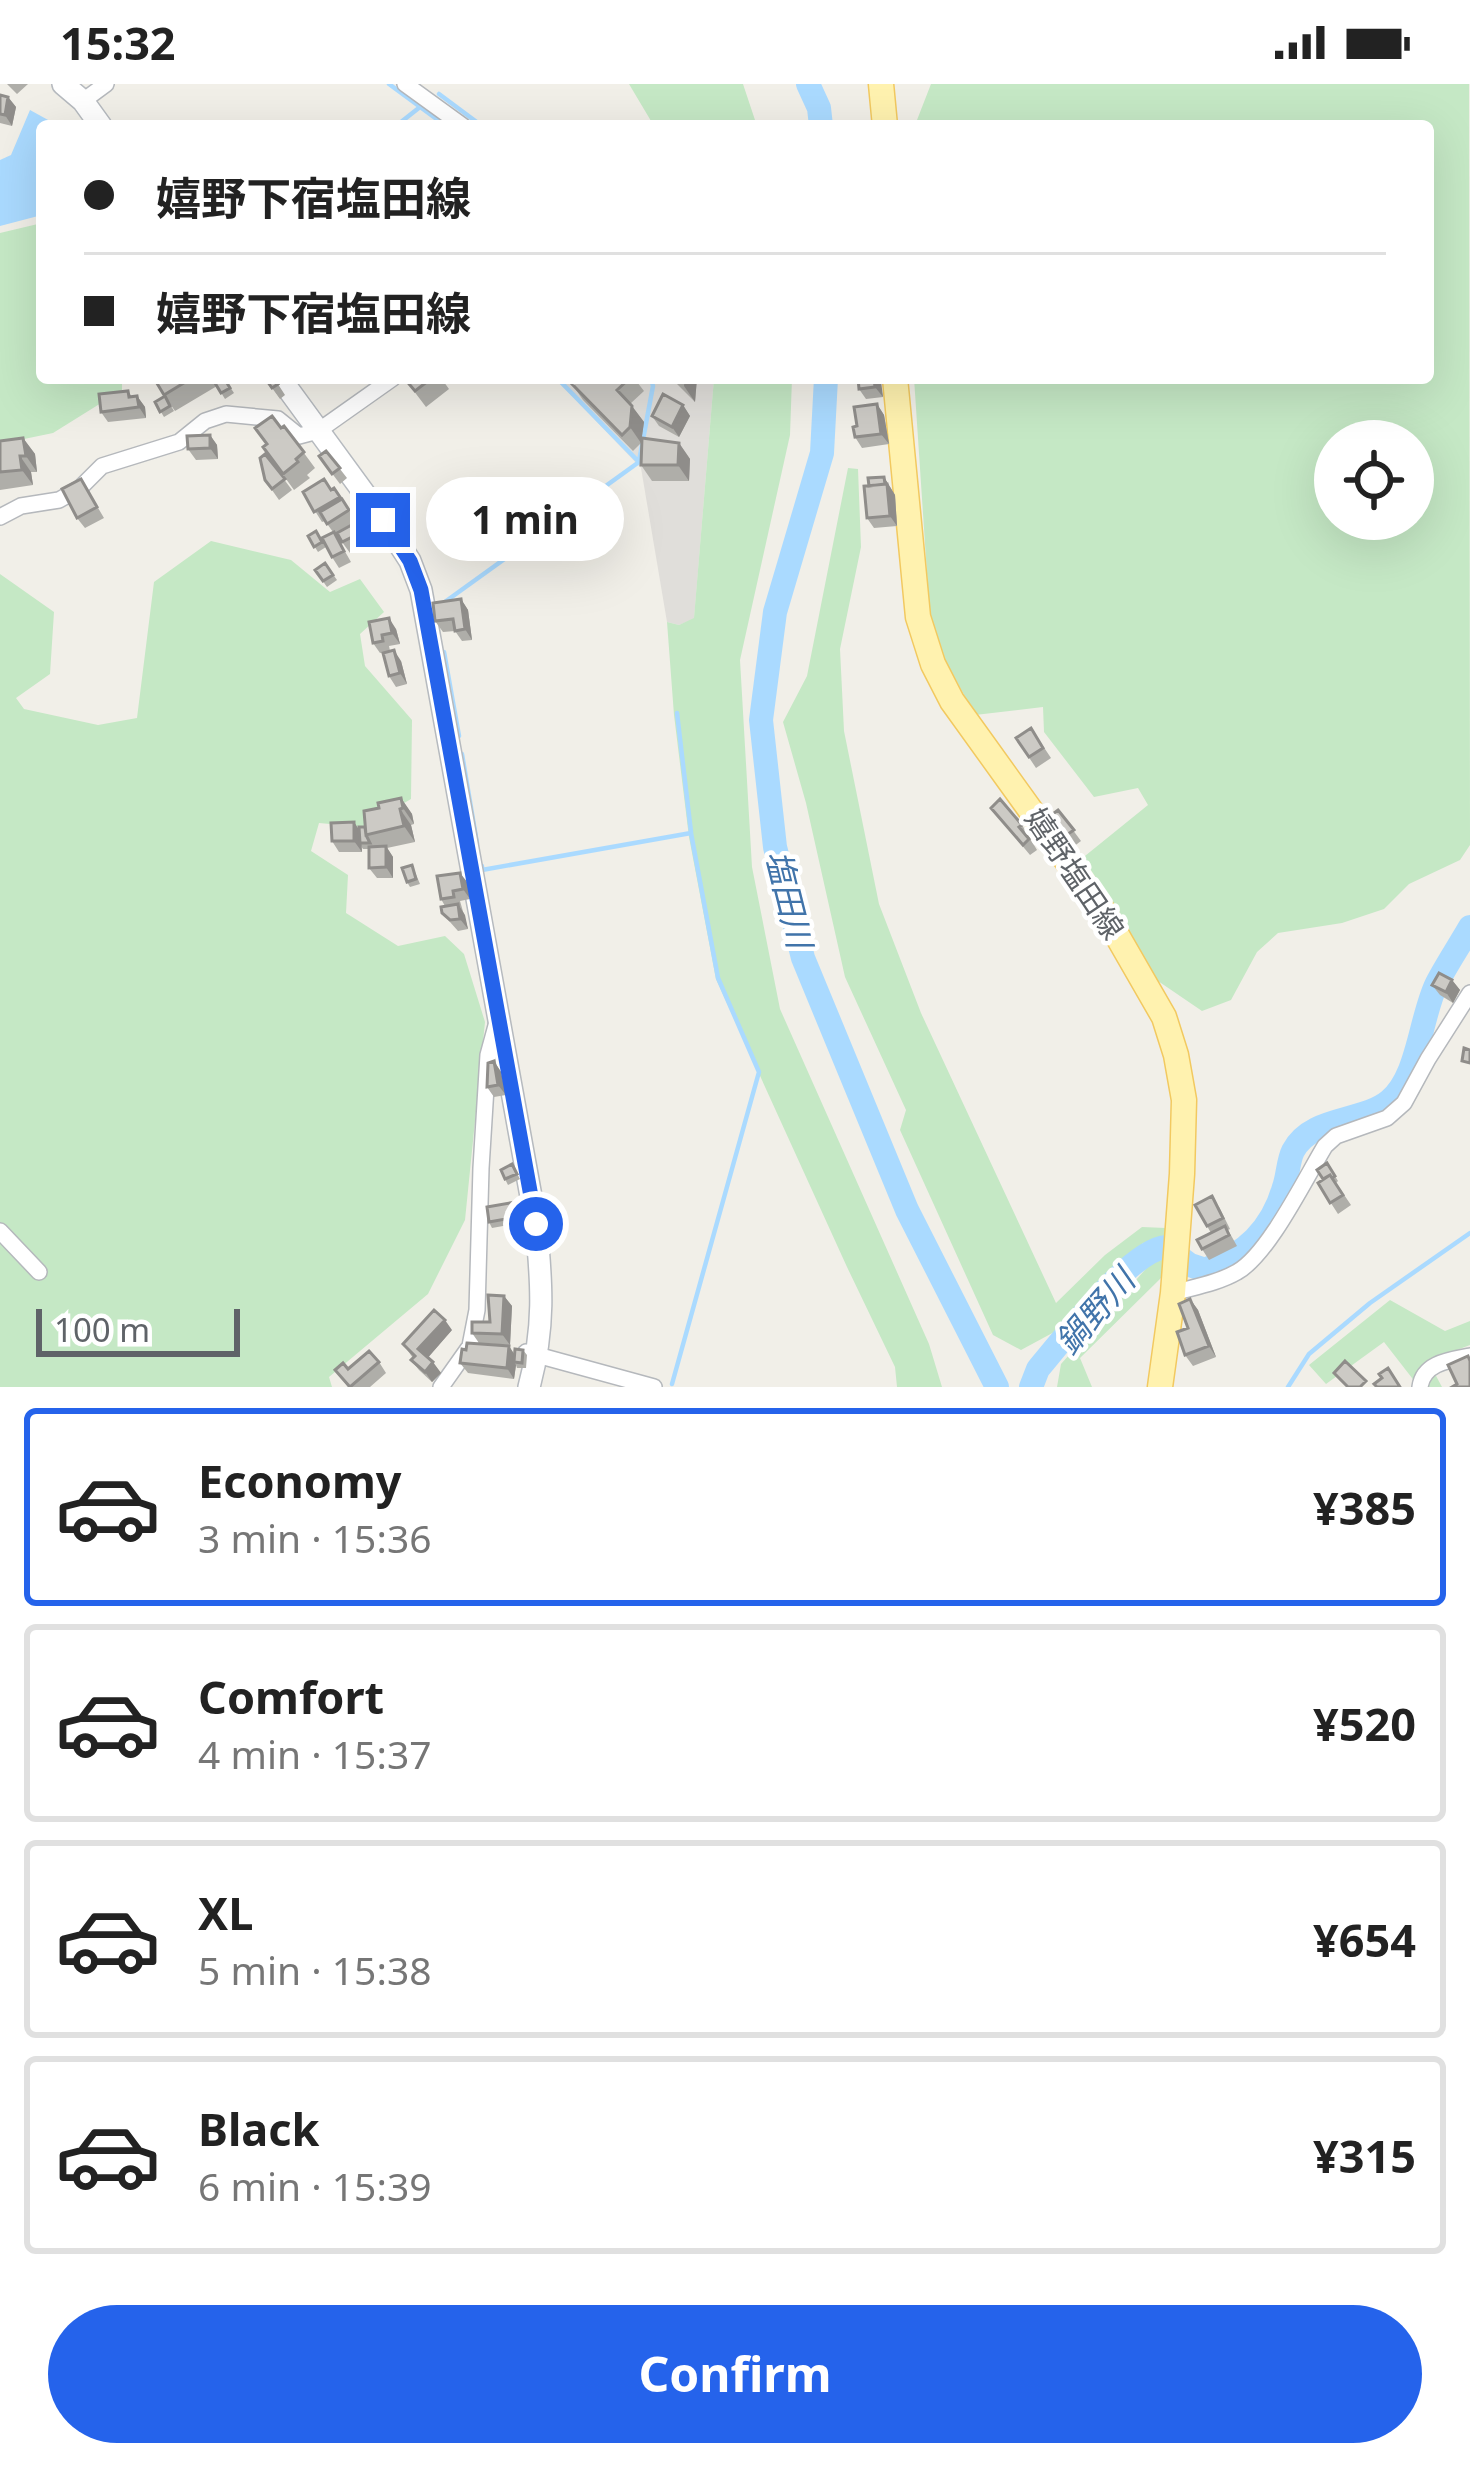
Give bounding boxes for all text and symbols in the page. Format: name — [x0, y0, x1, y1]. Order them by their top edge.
text: 15:32 — [60, 12, 176, 73]
text: 嬉野下宿塩田線 — [156, 167, 471, 228]
text: 嬉野下宿塩田線 — [156, 282, 471, 343]
map controls — [1314, 420, 1434, 540]
button: locate — [1314, 420, 1434, 540]
callout: 1 min — [425, 478, 623, 562]
text: 1 min — [471, 492, 579, 545]
route end — [356, 493, 410, 547]
street label: 嬉野塩田線 — [1016, 800, 1134, 947]
water label: 塩田川 — [756, 845, 824, 955]
route start — [509, 1197, 563, 1251]
water label: 鍋野川 — [1045, 1256, 1146, 1363]
scale bar — [36, 1303, 240, 1356]
text: 100 m — [54, 1307, 150, 1352]
text: Economy — [198, 1450, 402, 1511]
icon: car — [54, 1453, 162, 1561]
text: ¥385 — [1313, 1477, 1416, 1538]
text: 3 min · 15:36 — [198, 1511, 432, 1564]
text: Comfort — [198, 1666, 384, 1727]
icon: car — [54, 1669, 162, 1777]
text: ¥520 — [1313, 1693, 1416, 1754]
text: 4 min · 15:37 — [198, 1727, 432, 1780]
text: XL — [198, 1882, 253, 1943]
icon: car — [54, 1885, 162, 1993]
text: ¥654 — [1313, 1909, 1416, 1970]
text: 5 min · 15:38 — [198, 1943, 432, 1996]
text: Black — [198, 2098, 319, 2159]
icon: car — [54, 2101, 162, 2209]
text: ¥315 — [1313, 2125, 1416, 2186]
text: 6 min · 15:39 — [198, 2159, 432, 2212]
button: Confirm — [48, 2305, 1422, 2443]

